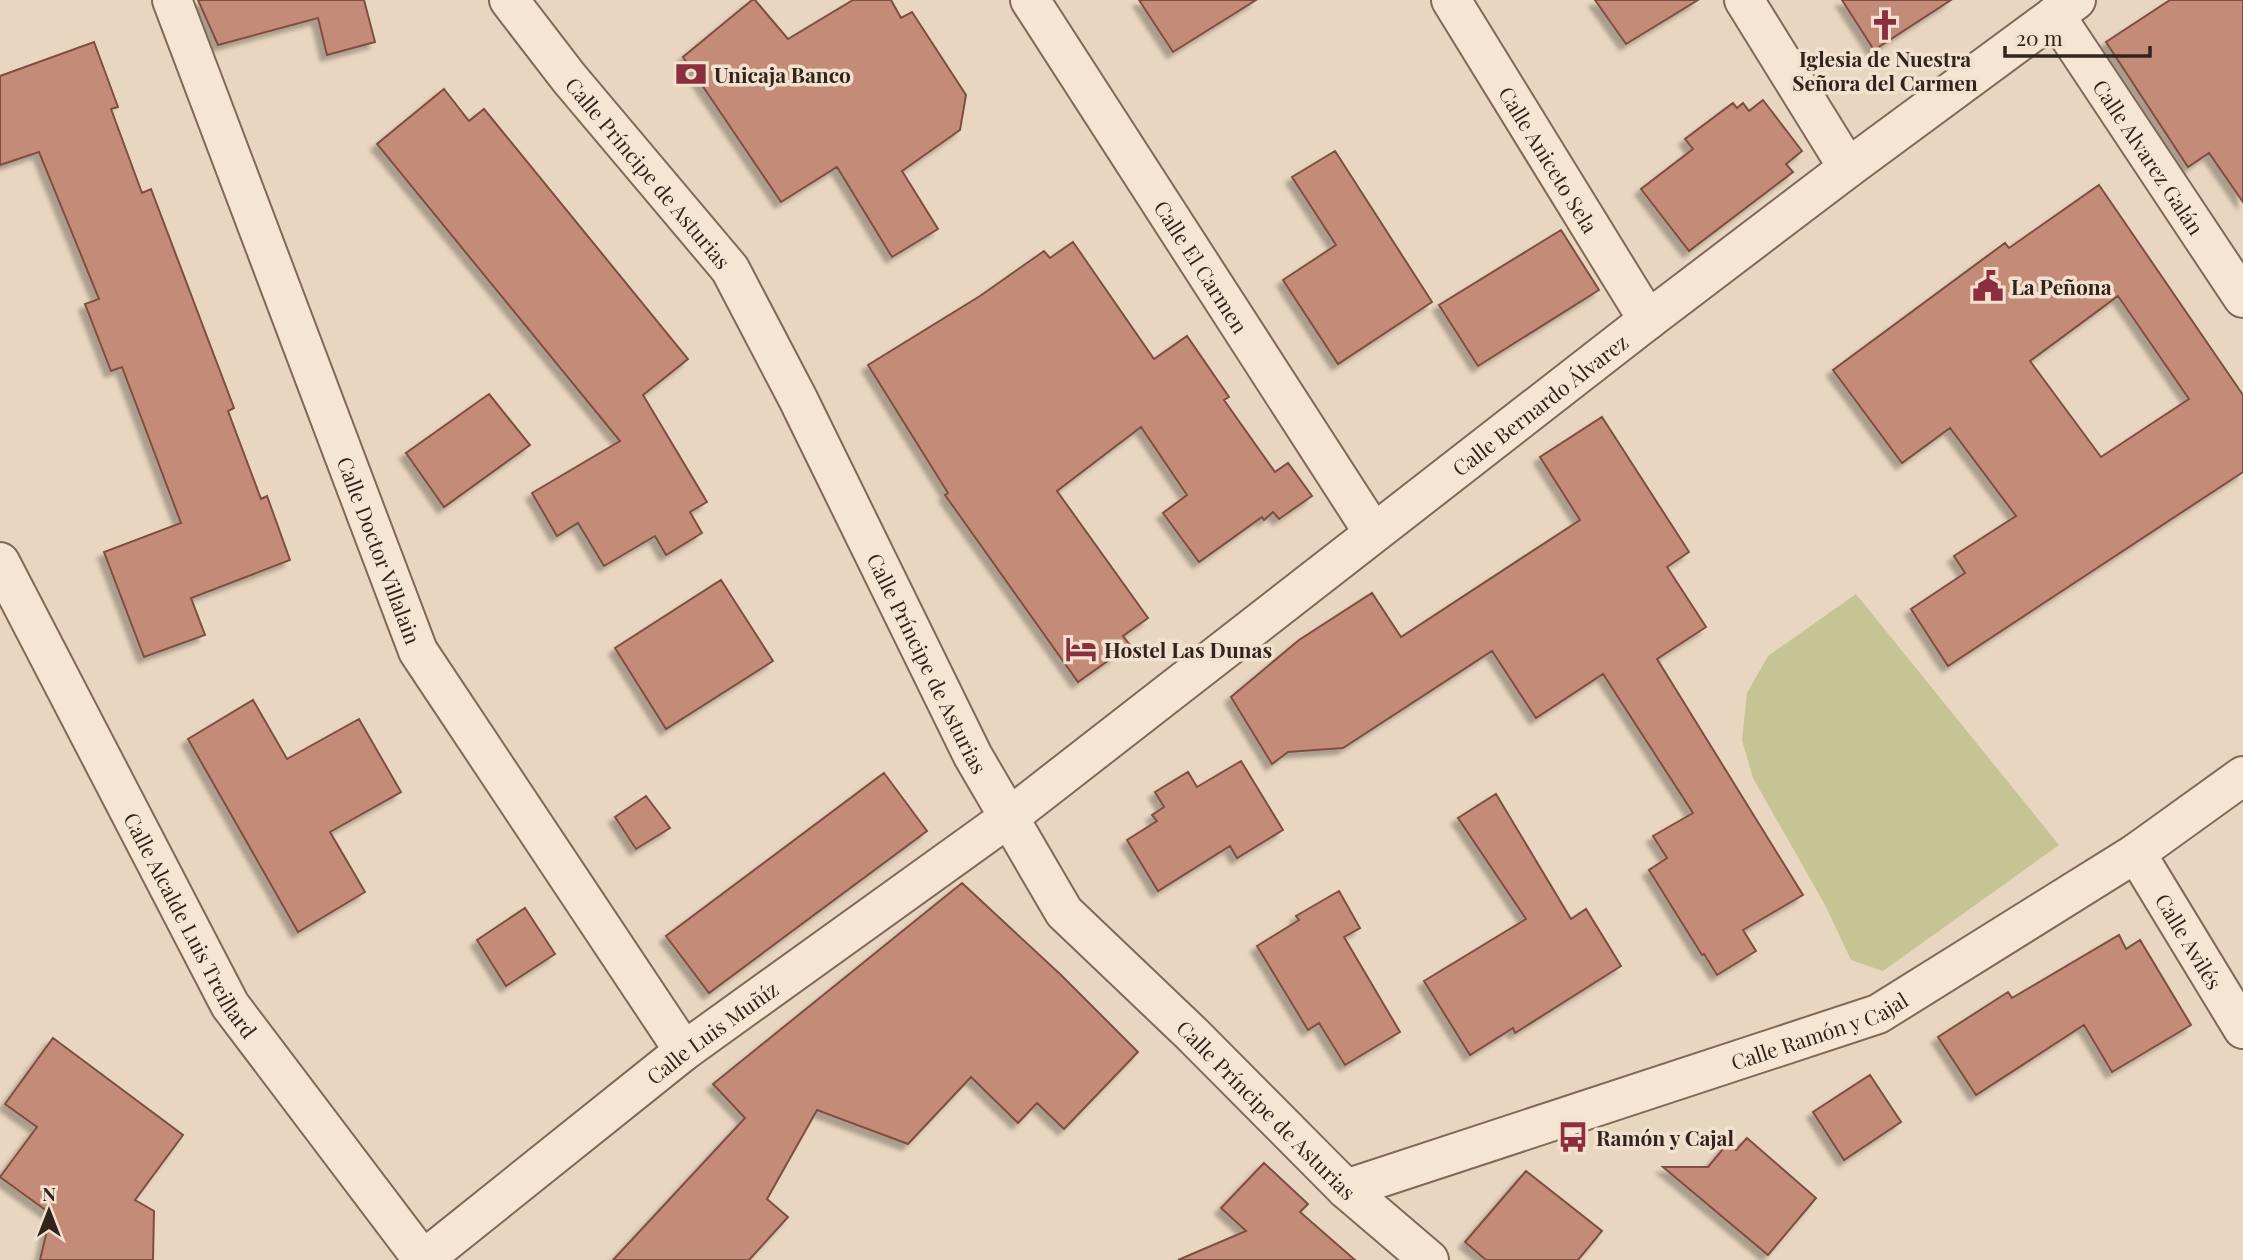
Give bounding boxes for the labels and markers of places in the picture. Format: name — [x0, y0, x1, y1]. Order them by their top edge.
church icon: Iglesia de Nuestra Señora del Carmen — [1868, 8, 1902, 42]
place label: Iglesia de Nuestra Señora del Carmen — [1792, 44, 1978, 96]
bank icon: Unicaja Banco — [674, 57, 708, 91]
place label: Unicaja Banco — [714, 60, 851, 88]
public building icon: La Peñona — [1971, 269, 2005, 303]
place label: La Peñona — [2011, 272, 2112, 300]
hotel icon: Hostel Las Dunas — [1064, 632, 1098, 666]
place label: Hostel Las Dunas — [1104, 635, 1272, 663]
bus stop icon: Ramón y Cajal — [1556, 1120, 1590, 1154]
place label: Ramón y Cajal — [1596, 1123, 1734, 1151]

